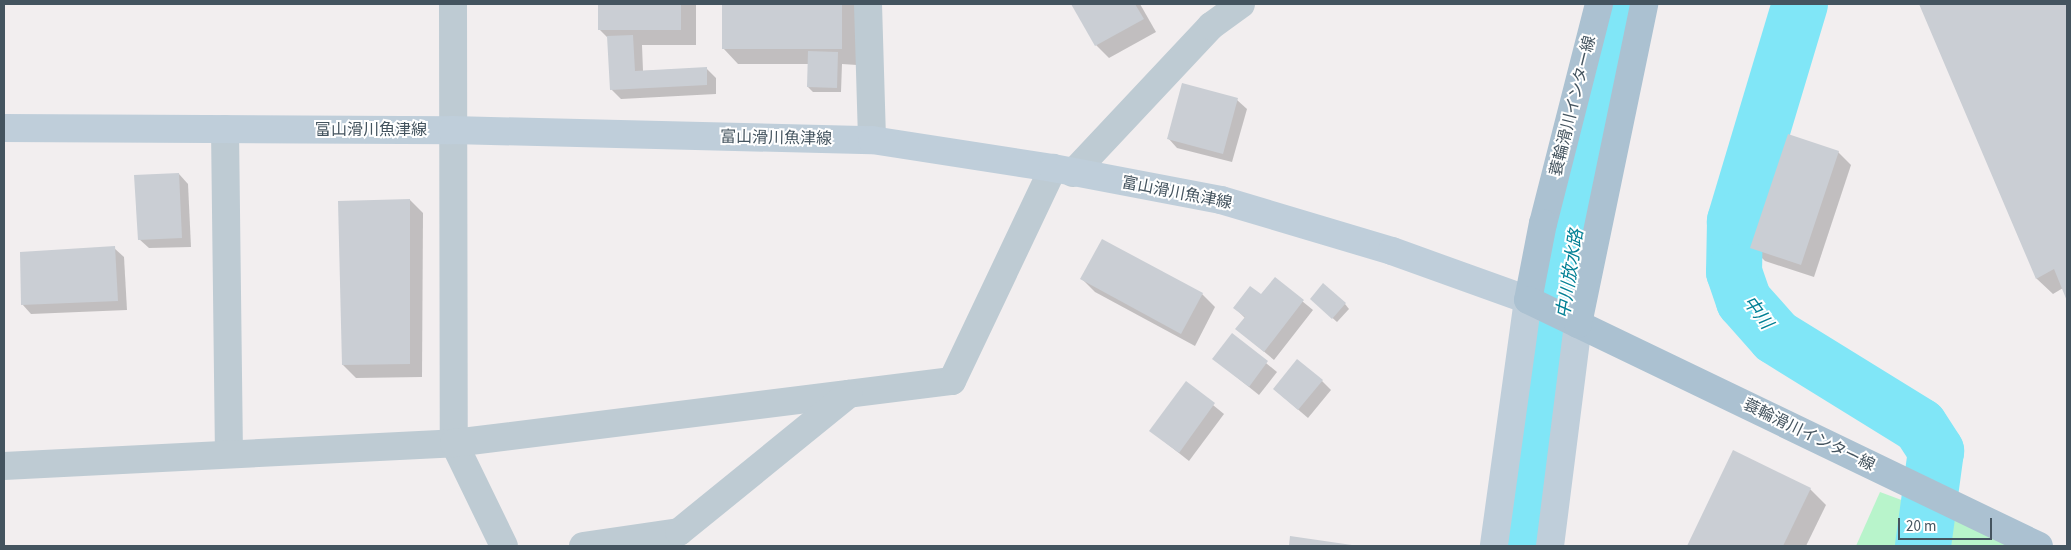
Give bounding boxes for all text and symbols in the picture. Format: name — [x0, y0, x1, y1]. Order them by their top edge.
street label: 蓑輪滑川インター線 — [1546, 34, 1600, 178]
street label: 富山滑川魚津線 — [315, 120, 427, 140]
street label: 富山滑川魚津線 — [720, 127, 832, 149]
street label: 富山滑川魚津線 — [1120, 173, 1234, 213]
water label: 中川放水路 — [1553, 228, 1589, 320]
water label: 中川 — [1738, 292, 1776, 334]
street label: 蓑輪滑川インター線 — [1740, 395, 1878, 475]
scale bar — [1901, 508, 1995, 540]
text: 20 m — [1906, 516, 1936, 537]

